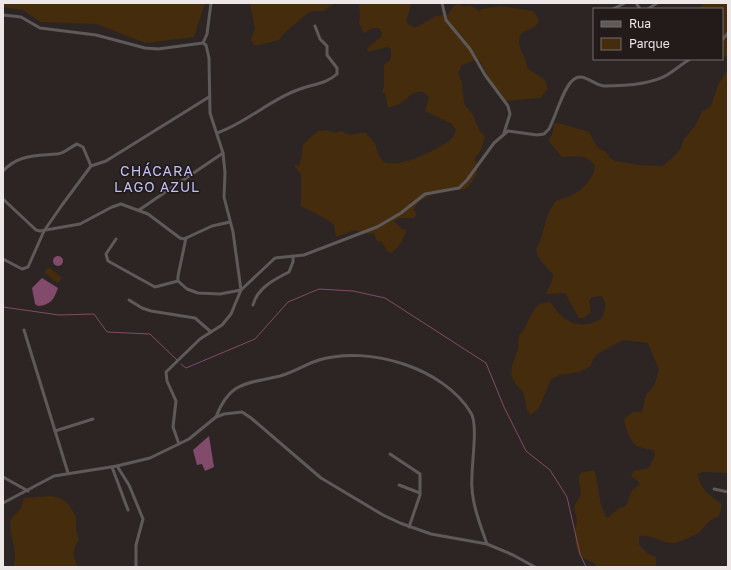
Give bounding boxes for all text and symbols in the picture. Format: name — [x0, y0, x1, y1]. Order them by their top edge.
legend — [593, 8, 723, 60]
text: Rua — [629, 16, 651, 31]
text: Parque — [629, 36, 670, 51]
district label: CHÁCARA LAGO AZUL — [114, 162, 200, 195]

